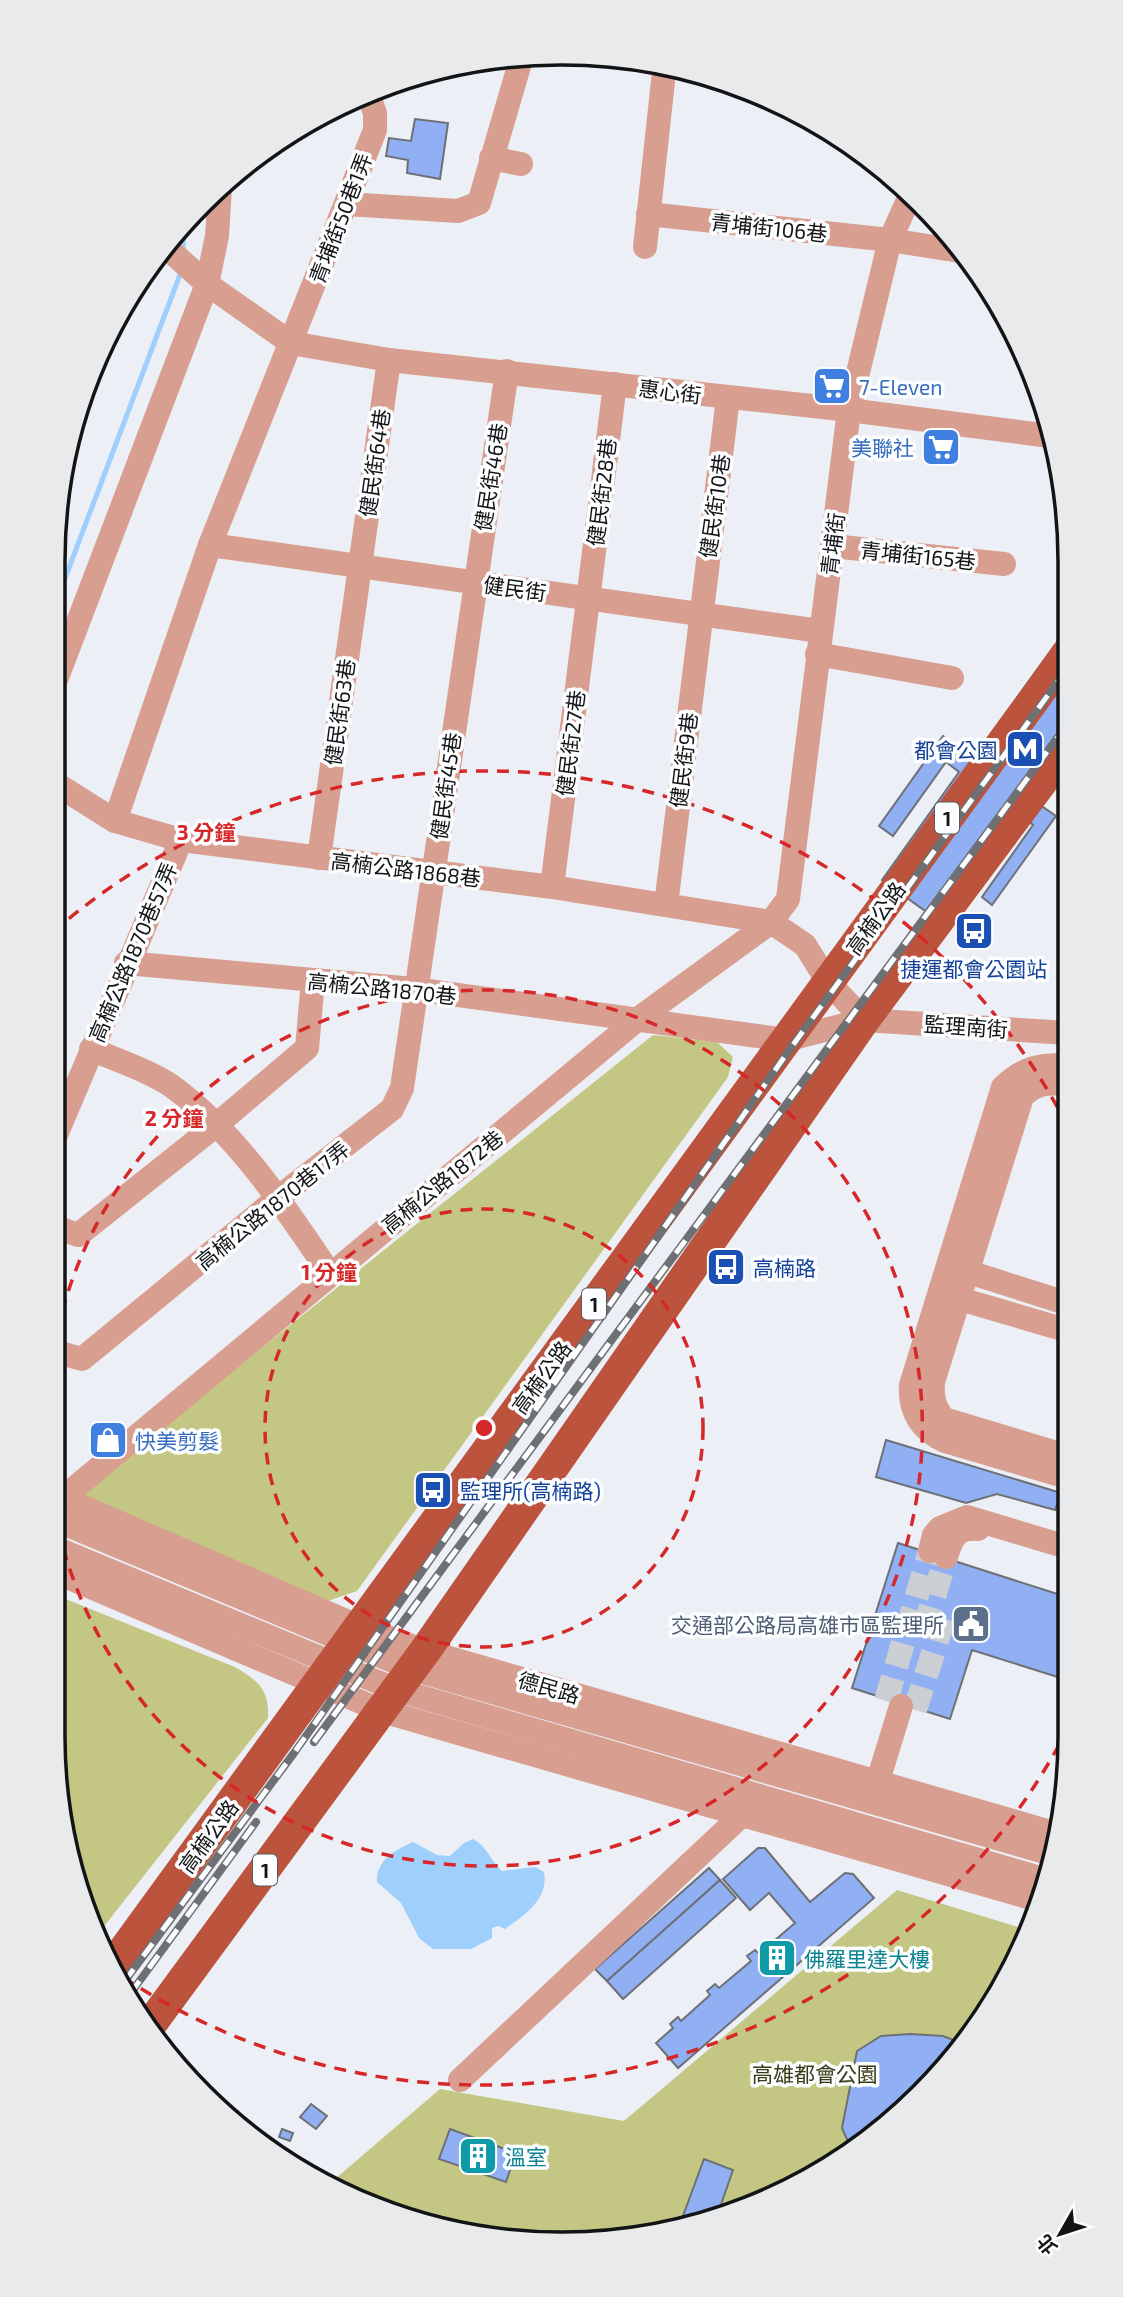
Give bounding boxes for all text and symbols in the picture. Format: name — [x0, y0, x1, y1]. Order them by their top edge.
street label: 青埔街50巷1弄 — [304, 149, 376, 287]
street label: 青埔街106巷 — [709, 208, 829, 246]
supermarket icon: 7-Eleven — [811, 365, 853, 407]
place label: 7-Eleven — [859, 374, 942, 399]
street label: 惠心街 — [637, 375, 703, 407]
street label: 健民街64巷 — [354, 407, 394, 519]
street label: 健民街46巷 — [469, 421, 511, 533]
supermarket icon: 美聯社 — [920, 426, 962, 468]
place label: 美聯社 — [851, 435, 914, 460]
street label: 健民街28巷 — [582, 437, 620, 547]
street label: 健民街10巷 — [694, 452, 734, 560]
street label: 青埔街 — [816, 511, 848, 577]
street label: 青埔街165巷 — [859, 537, 977, 573]
street label: 健民街 — [482, 571, 548, 605]
street label: 健民街63巷 — [319, 657, 359, 767]
street label: 健民街27巷 — [551, 689, 589, 797]
street label: 健民街9巷 — [665, 711, 701, 809]
metro station icon: 都會公園 — [1004, 728, 1046, 770]
street label: 健民街45巷 — [425, 731, 465, 841]
place label: 都會公園 — [914, 737, 998, 762]
road number: 1 — [935, 803, 959, 834]
text: 3 分鐘 — [177, 819, 235, 844]
street label: 高楠公路1868巷 — [330, 847, 482, 891]
street label: 高楠公路1870巷57弄 — [83, 859, 181, 1045]
street label: 高楠公路 — [840, 877, 910, 959]
bus stop icon: 捷運都會公園站 — [953, 910, 995, 952]
place label: 捷運都會公園站 — [901, 956, 1048, 981]
street label: 高楠公路1870巷 — [306, 968, 458, 1008]
street label: 監理南街 — [923, 1011, 1009, 1041]
text: 2 分鐘 — [145, 1105, 203, 1130]
street label: 高楠公路1872巷 — [376, 1125, 508, 1237]
street label: 高楠公路1870巷17弄 — [190, 1136, 354, 1274]
bus stop icon: 高楠路 — [705, 1246, 747, 1288]
place label: 高楠路 — [753, 1255, 816, 1280]
text: 1 分鐘 — [301, 1259, 357, 1284]
road number: 1 — [582, 1288, 606, 1320]
street label: 高楠公路 — [506, 1336, 576, 1418]
centre of rings — [472, 1416, 496, 1440]
shop icon: 快美剪髮 — [87, 1419, 129, 1461]
place label: 快美剪髮 — [135, 1428, 219, 1453]
bus stop icon: 監理所(高楠路) — [412, 1469, 454, 1511]
place label: 監理所(高楠路) — [460, 1478, 601, 1503]
public building icon: 交通部公路局高雄市區監理所 — [950, 1603, 992, 1645]
place label: 交通部公路局高雄市區監理所 — [671, 1612, 944, 1637]
street label: 德民路 — [515, 1666, 583, 1708]
street label: 高楠公路 — [173, 1795, 243, 1877]
road number: 1 — [253, 1854, 277, 1886]
building icon: 佛羅里達大樓 — [756, 1937, 798, 1979]
place label: 佛羅里達大樓 — [804, 1946, 930, 1971]
park label: 高雄都會公園 — [752, 2061, 878, 2086]
building icon: 溫室 — [457, 2135, 499, 2177]
place label: 溫室 — [505, 2144, 547, 2169]
north arrow — [1025, 2199, 1095, 2269]
text: 北 — [1031, 2230, 1061, 2260]

